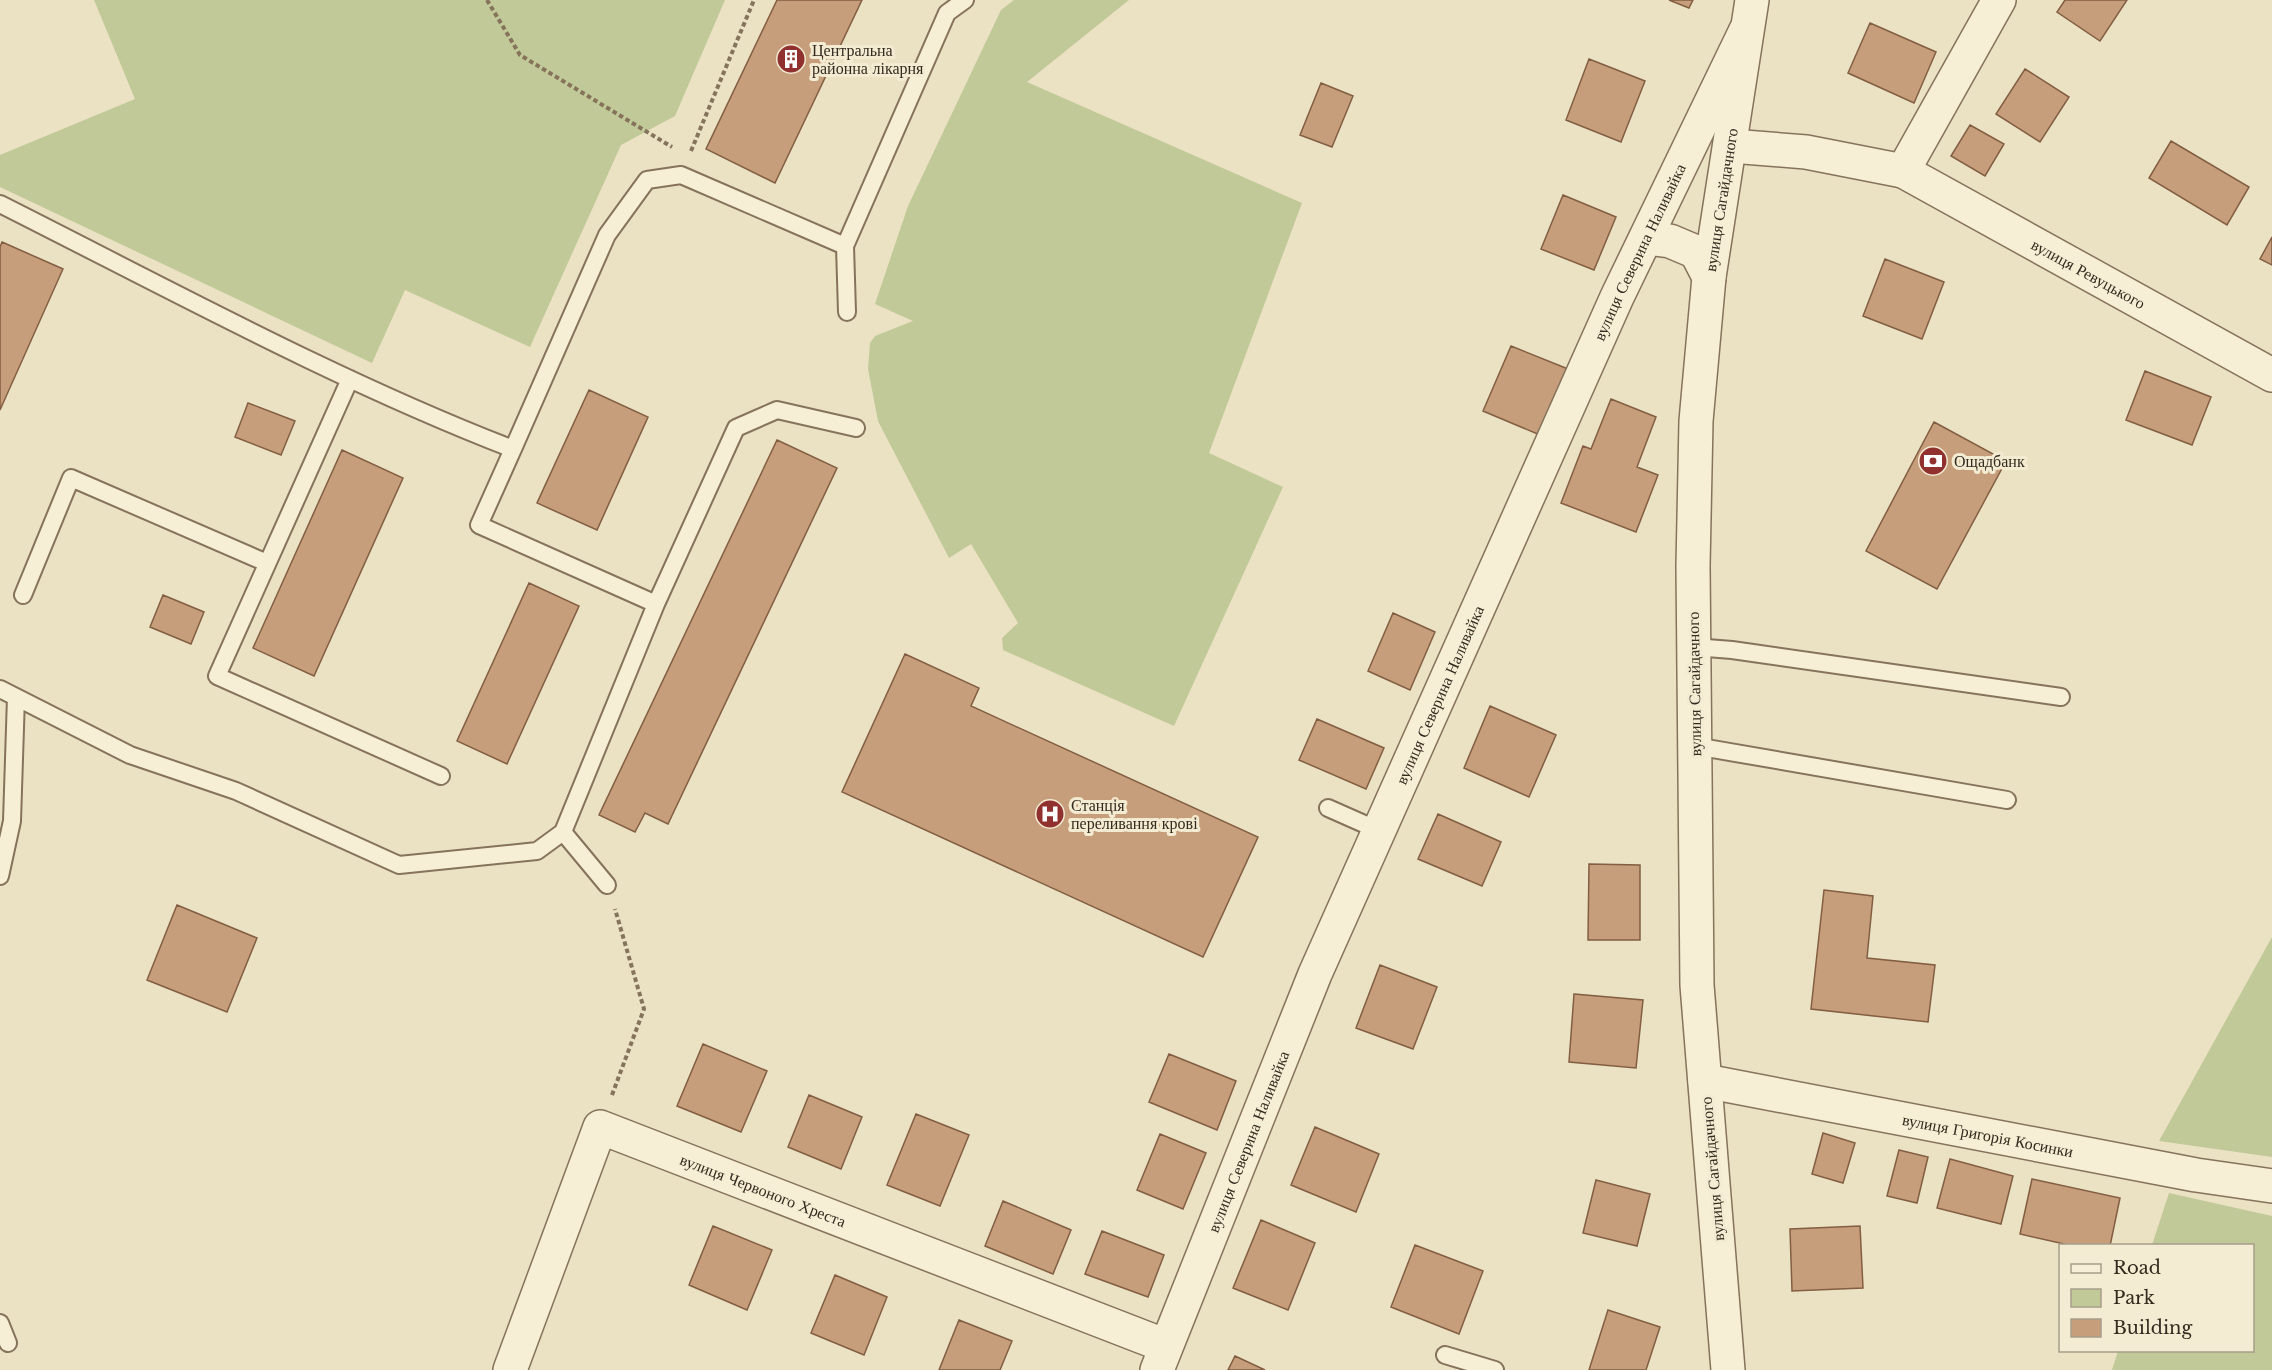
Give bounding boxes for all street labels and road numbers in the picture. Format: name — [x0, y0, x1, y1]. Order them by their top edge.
street label: вулиця Сагайдачного — [1700, 127, 1742, 273]
street label: вулиця Северина Наливайка — [1589, 160, 1690, 344]
street label: вулиця Ревуцького — [2028, 234, 2149, 313]
street label: вулиця Северина Наливайка — [1391, 602, 1488, 787]
street label: вулиця Сагайдачного — [1683, 611, 1705, 757]
street label: вулиця Северина Наливайка — [1203, 1048, 1293, 1235]
street label: вулиця Сагайдачного — [1696, 1096, 1728, 1242]
street label: вулиця Григорія Косинки — [1901, 1109, 2075, 1161]
street label: вулиця Червоного Хреста — [677, 1149, 849, 1231]

